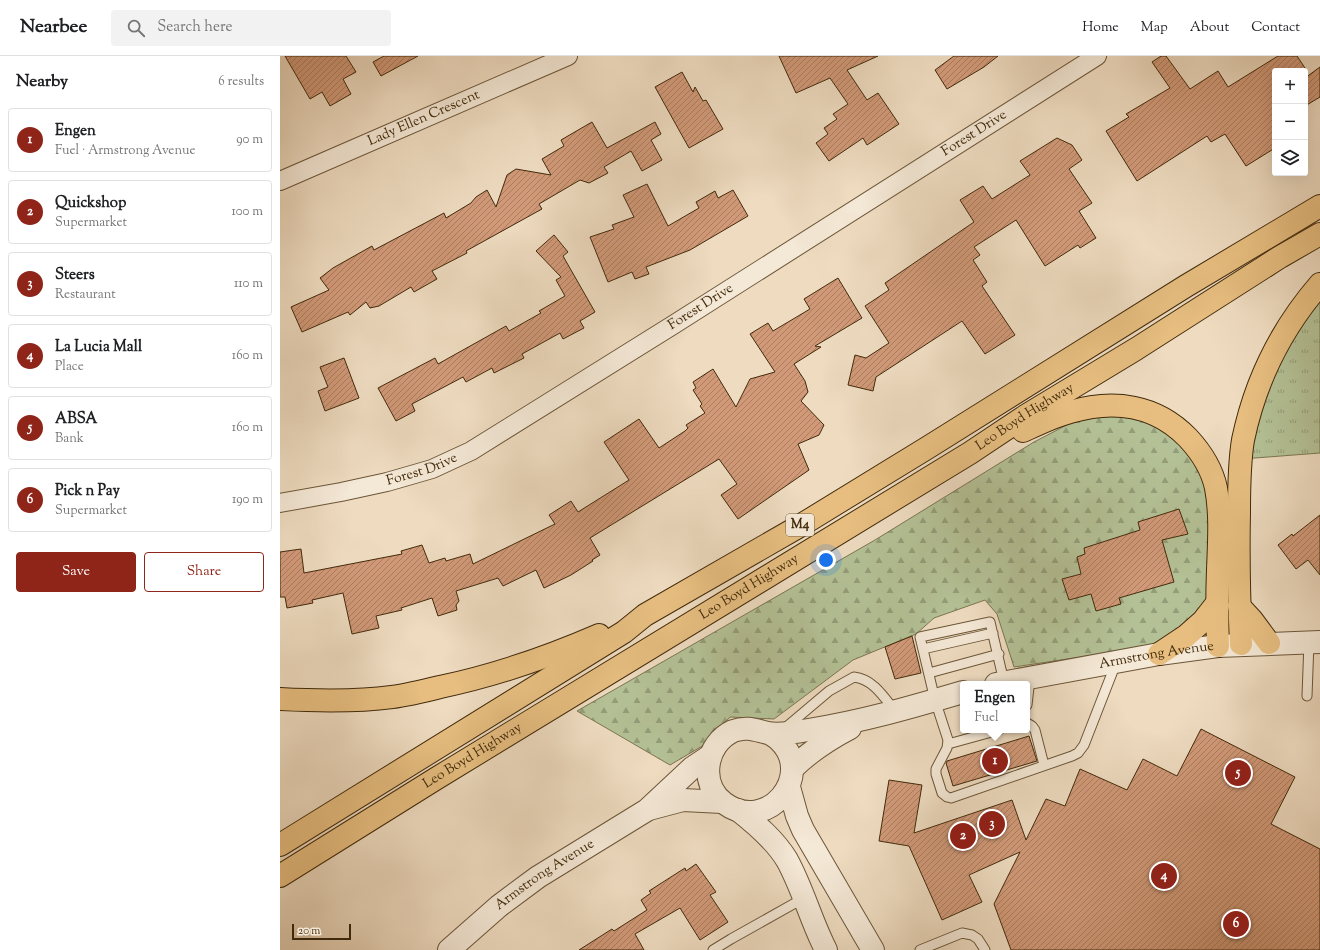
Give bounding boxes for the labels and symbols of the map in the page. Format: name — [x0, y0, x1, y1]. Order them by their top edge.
street label: Lady Ellen Crescent — [365, 85, 484, 152]
street label: Forest Drive — [938, 105, 1011, 162]
street label: Forest Drive — [664, 279, 738, 336]
street label: Leo Boyd Highway — [972, 379, 1078, 456]
street label: Forest Drive — [384, 449, 461, 492]
road number: M4 — [786, 514, 814, 536]
street label: Leo Boyd Highway — [696, 550, 803, 625]
your location — [816, 550, 836, 570]
street label: Armstrong Avenue — [1097, 637, 1215, 675]
street label: Leo Boyd Highway — [419, 718, 526, 794]
pin: 1 — [982, 746, 1008, 776]
pin: 5 — [1225, 758, 1251, 788]
pin: 3 — [979, 809, 1005, 839]
pin: 2 — [950, 821, 976, 851]
street label: Armstrong Avenue — [491, 835, 598, 916]
pin: 4 — [1151, 861, 1177, 891]
pin: 6 — [1223, 909, 1249, 939]
scale bar — [292, 922, 351, 941]

